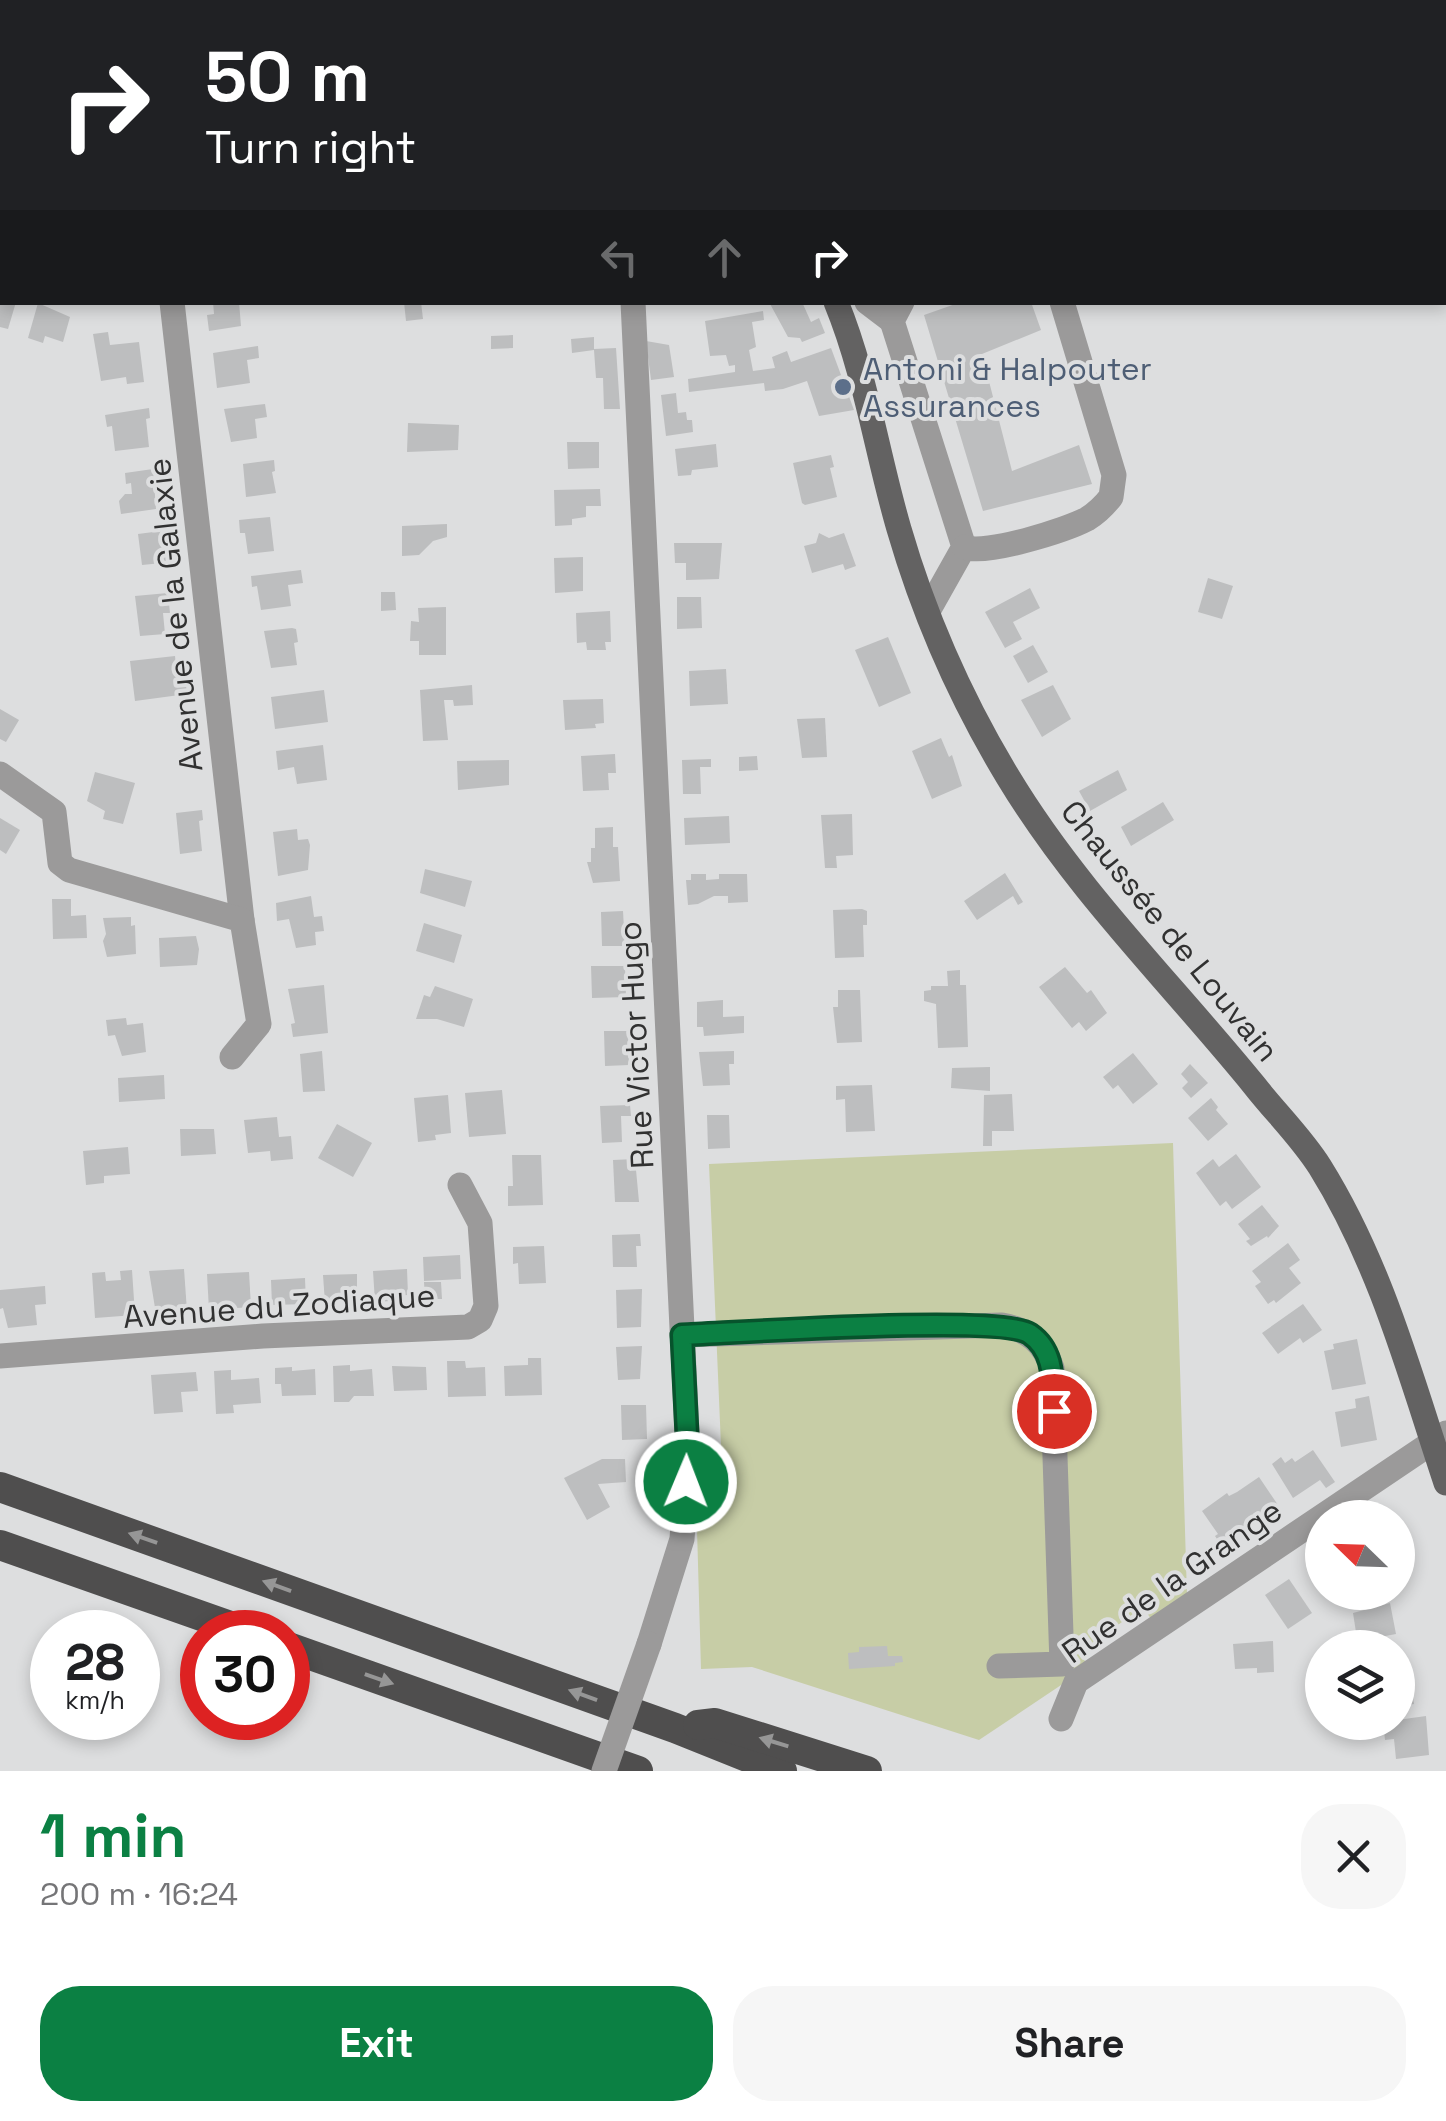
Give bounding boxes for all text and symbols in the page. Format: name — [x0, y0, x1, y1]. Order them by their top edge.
text: 50 m — [205, 32, 370, 121]
icon: right — [40, 40, 170, 170]
text: Turn right — [205, 119, 416, 176]
icon: left — [592, 230, 647, 285]
icon: ahead — [697, 230, 752, 285]
icon: right — [802, 230, 857, 285]
place label: Antoni & Halpouter Assurances — [863, 349, 1152, 426]
marker: Antoni & Halpouter Assurances — [832, 376, 854, 398]
street label: Avenue de la Galaxie — [139, 456, 211, 774]
street label: Chaussée de Louvain — [1052, 792, 1288, 1070]
street label: Rue Victor Hugo — [610, 920, 662, 1170]
street label: Avenue du Zodiaque — [122, 1275, 436, 1337]
pin — [1012, 1369, 1097, 1454]
icon: arrive — [1027, 1384, 1082, 1439]
position arrow — [634, 1430, 738, 1534]
street label: Rue de la Grange — [1054, 1490, 1290, 1672]
north arrow — [1305, 1500, 1415, 1610]
map controls — [1305, 1500, 1415, 1740]
one-way arrow — [128, 1530, 158, 1545]
one-way arrow — [262, 1578, 292, 1593]
speed limit sign: 30 — [180, 1610, 310, 1740]
button: layers — [1305, 1630, 1415, 1740]
text: 28 — [65, 1631, 125, 1695]
one-way arrow — [365, 1673, 395, 1688]
text: km/h — [65, 1684, 125, 1716]
one-way arrow — [568, 1687, 598, 1702]
one-way arrow — [758, 1734, 789, 1749]
text: 1 min — [40, 1798, 187, 1875]
button: close — [1301, 1804, 1406, 1909]
text: 200 m · 16:24 — [40, 1874, 238, 1914]
button: Exit — [40, 1986, 713, 2101]
button: Share — [733, 1986, 1406, 2101]

